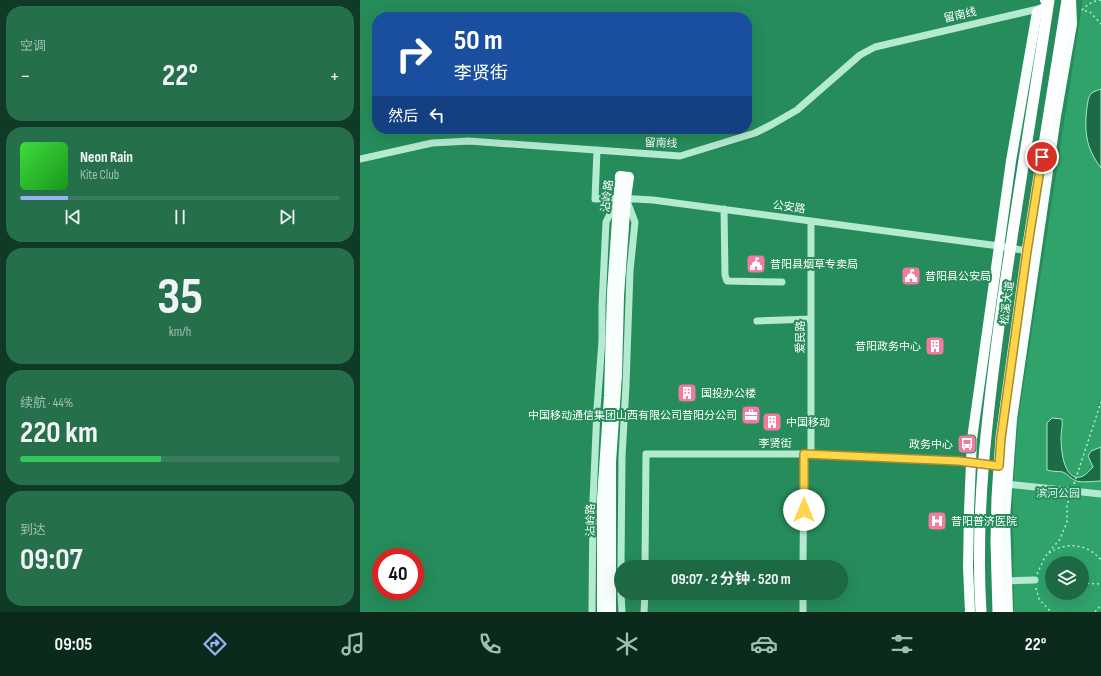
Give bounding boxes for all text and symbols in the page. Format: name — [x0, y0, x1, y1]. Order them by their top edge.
street label: 留南线 — [942, 5, 978, 25]
text: 50 m — [454, 24, 503, 57]
icon: right — [388, 28, 440, 80]
text: 空调 — [20, 38, 46, 54]
text: 22° — [162, 58, 198, 94]
text: − — [20, 63, 31, 90]
text: + — [329, 63, 340, 90]
text: 李贤街 — [454, 63, 508, 84]
icon: left — [426, 104, 448, 126]
text: 然后 — [388, 107, 418, 126]
street label: 留南线 — [644, 136, 678, 150]
pin — [1025, 140, 1059, 174]
icon: arrive — [1031, 146, 1053, 168]
text: Neon Rain — [80, 148, 133, 167]
text: Kite Club — [80, 167, 119, 183]
street label: 沾岭路 — [599, 179, 615, 213]
street label: 公安路 — [772, 198, 806, 216]
icon: previous — [62, 206, 84, 228]
icon: pause — [169, 206, 191, 228]
icon: next — [276, 206, 298, 228]
public building icon: 昔阳县烟草专卖局 — [745, 253, 767, 275]
place label: 昔阳县烟草专卖局 — [770, 258, 858, 271]
public building icon: 昔阳县公安局 — [900, 265, 922, 287]
text: 35 — [157, 266, 203, 329]
place label: 昔阳县公安局 — [925, 270, 991, 283]
street label: 松溪大道 — [998, 280, 1016, 326]
street label: 爱民路 — [794, 321, 807, 354]
text: km/h — [169, 324, 191, 340]
building icon: 昔阳政务中心 — [924, 335, 946, 357]
place label: 昔阳政务中心 — [855, 340, 921, 353]
building icon: 国投办公楼 — [676, 382, 698, 404]
place label: 国投办公楼 — [701, 387, 756, 400]
text: 续航 · 44% — [20, 395, 73, 411]
office icon: 中国移动通信集团山西有限公司昔阳分公司 — [740, 404, 762, 426]
place label: 中国移动通信集团山西有限公司昔阳分公司 — [528, 409, 737, 422]
building icon: 中国移动 — [761, 411, 783, 433]
text: 220 km — [20, 415, 98, 451]
place label: 中国移动 — [786, 416, 830, 429]
bus stop icon: 政务中心 — [956, 433, 978, 455]
street label: 李贤街 — [759, 437, 792, 450]
place label: 政务中心 — [909, 438, 953, 451]
park label: 滨河公园 — [1036, 487, 1080, 500]
position arrow — [783, 489, 825, 531]
street label: 沾岭路 — [584, 504, 597, 537]
hospital icon: 昔阳普济医院 — [926, 510, 948, 532]
place label: 昔阳普济医院 — [951, 515, 1017, 528]
text: 到达 — [20, 522, 46, 538]
text: 09:07 — [20, 542, 83, 578]
speed limit sign: 40 — [372, 548, 424, 600]
map controls — [1045, 556, 1089, 600]
button: layers — [1045, 556, 1089, 600]
text: 09:07 · 2 分钟 · 520 m — [671, 570, 791, 589]
icon: directions — [201, 630, 229, 658]
icon: music — [339, 630, 367, 658]
icon: phone — [476, 630, 504, 658]
icon: climate — [613, 630, 641, 658]
icon: car — [750, 630, 778, 658]
icon: filters — [888, 630, 916, 658]
text: 09:05 — [55, 634, 92, 655]
text: 22° — [1025, 634, 1046, 655]

